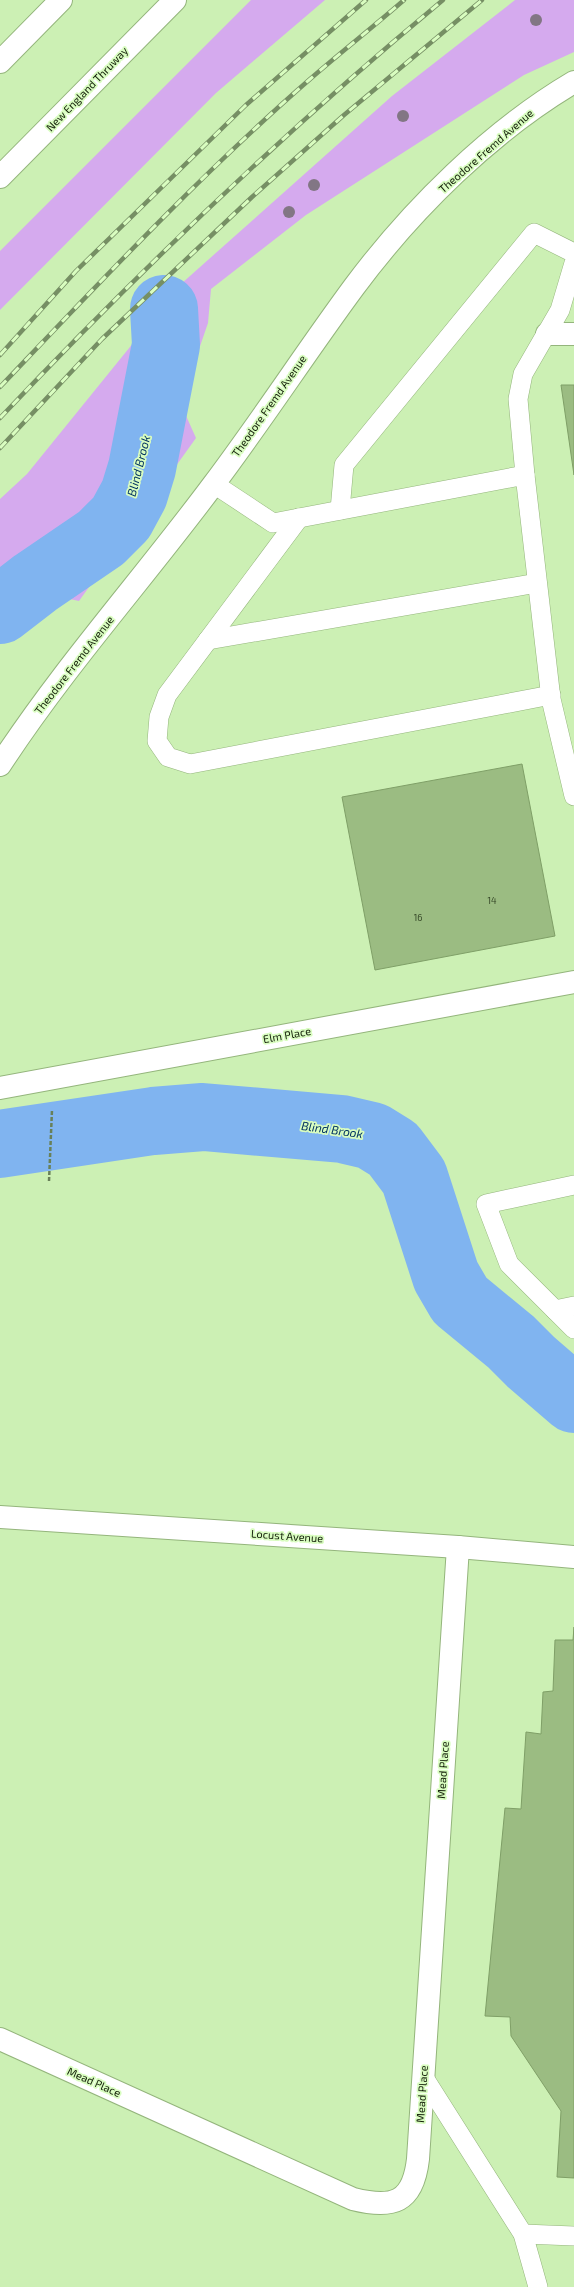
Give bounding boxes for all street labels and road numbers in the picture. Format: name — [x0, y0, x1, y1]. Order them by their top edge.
street label: New England Thruway — [43, 44, 130, 134]
street label: Theodore Fremd Avenue — [436, 106, 536, 195]
street label: Theodore Fremd Avenue — [229, 352, 309, 459]
street label: Theodore Fremd Avenue — [31, 613, 116, 716]
street label: Elm Place — [262, 1024, 312, 1045]
street label: Locust Avenue — [250, 1526, 324, 1545]
street label: Mead Place — [434, 1741, 451, 1799]
street label: Mead Place — [65, 2064, 123, 2099]
street label: Mead Place — [413, 2065, 430, 2123]

